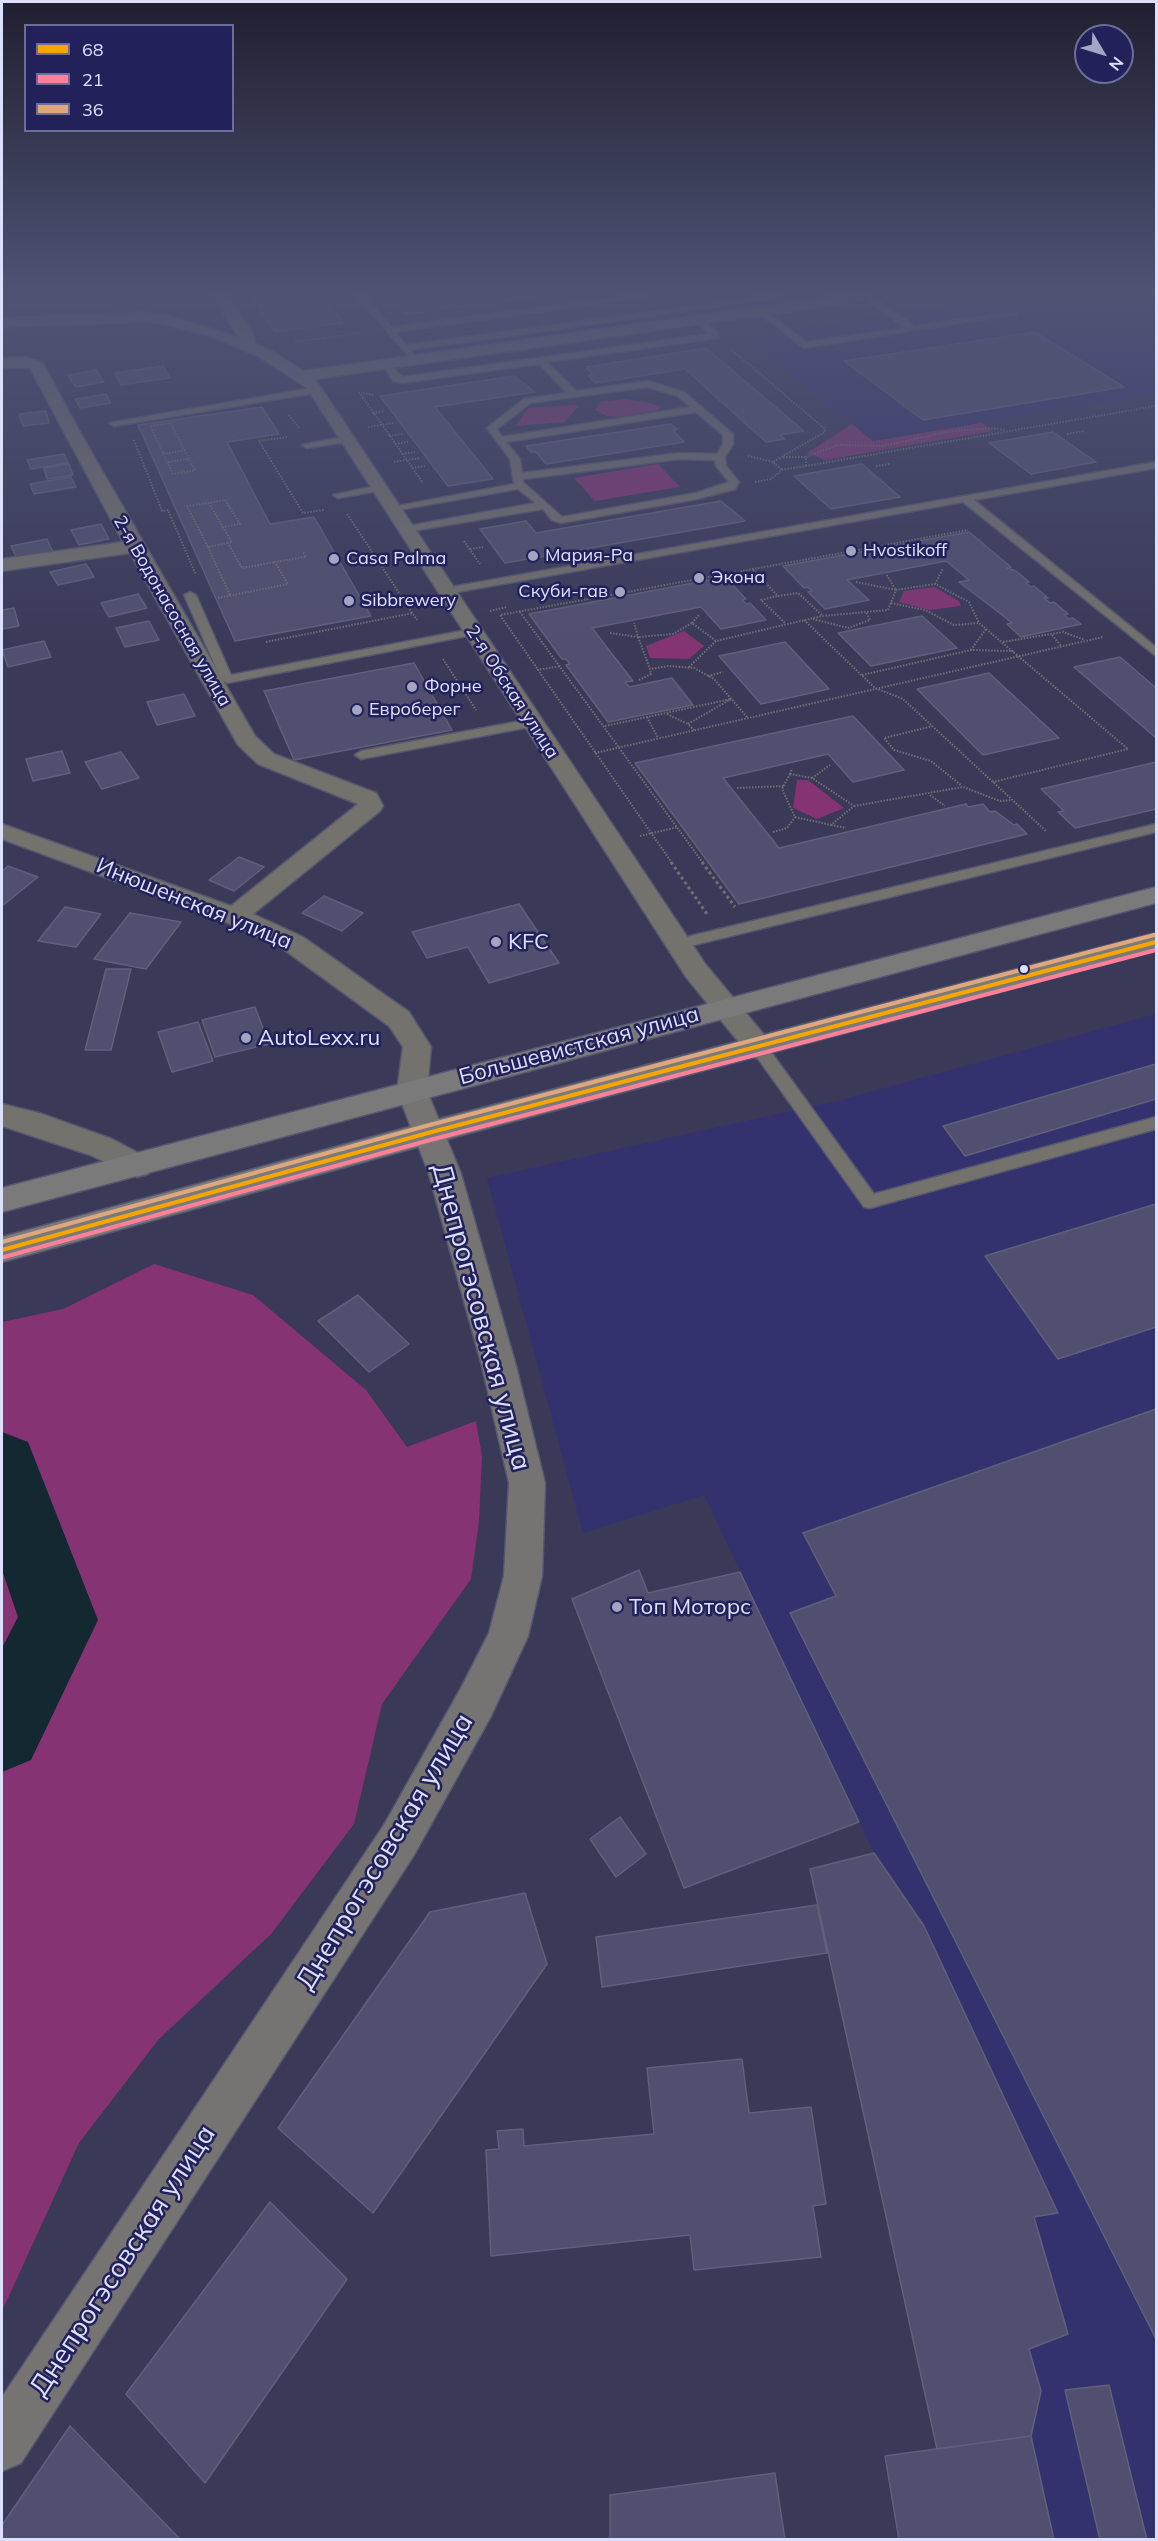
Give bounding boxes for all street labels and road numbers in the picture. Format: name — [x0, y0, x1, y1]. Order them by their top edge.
street label: 2-я Водонасосная улица — [109, 512, 235, 710]
street label: 2-я Обская улица — [461, 621, 563, 763]
street label: Инюшенская улица — [92, 853, 296, 955]
street label: Большевистская улица — [456, 1001, 702, 1091]
street label: Днепрогэсовская улица — [424, 1160, 538, 1474]
street label: Днепрогэсовская улица — [290, 1708, 480, 1996]
street label: Днепрогэсовская улица — [23, 2119, 223, 2403]

